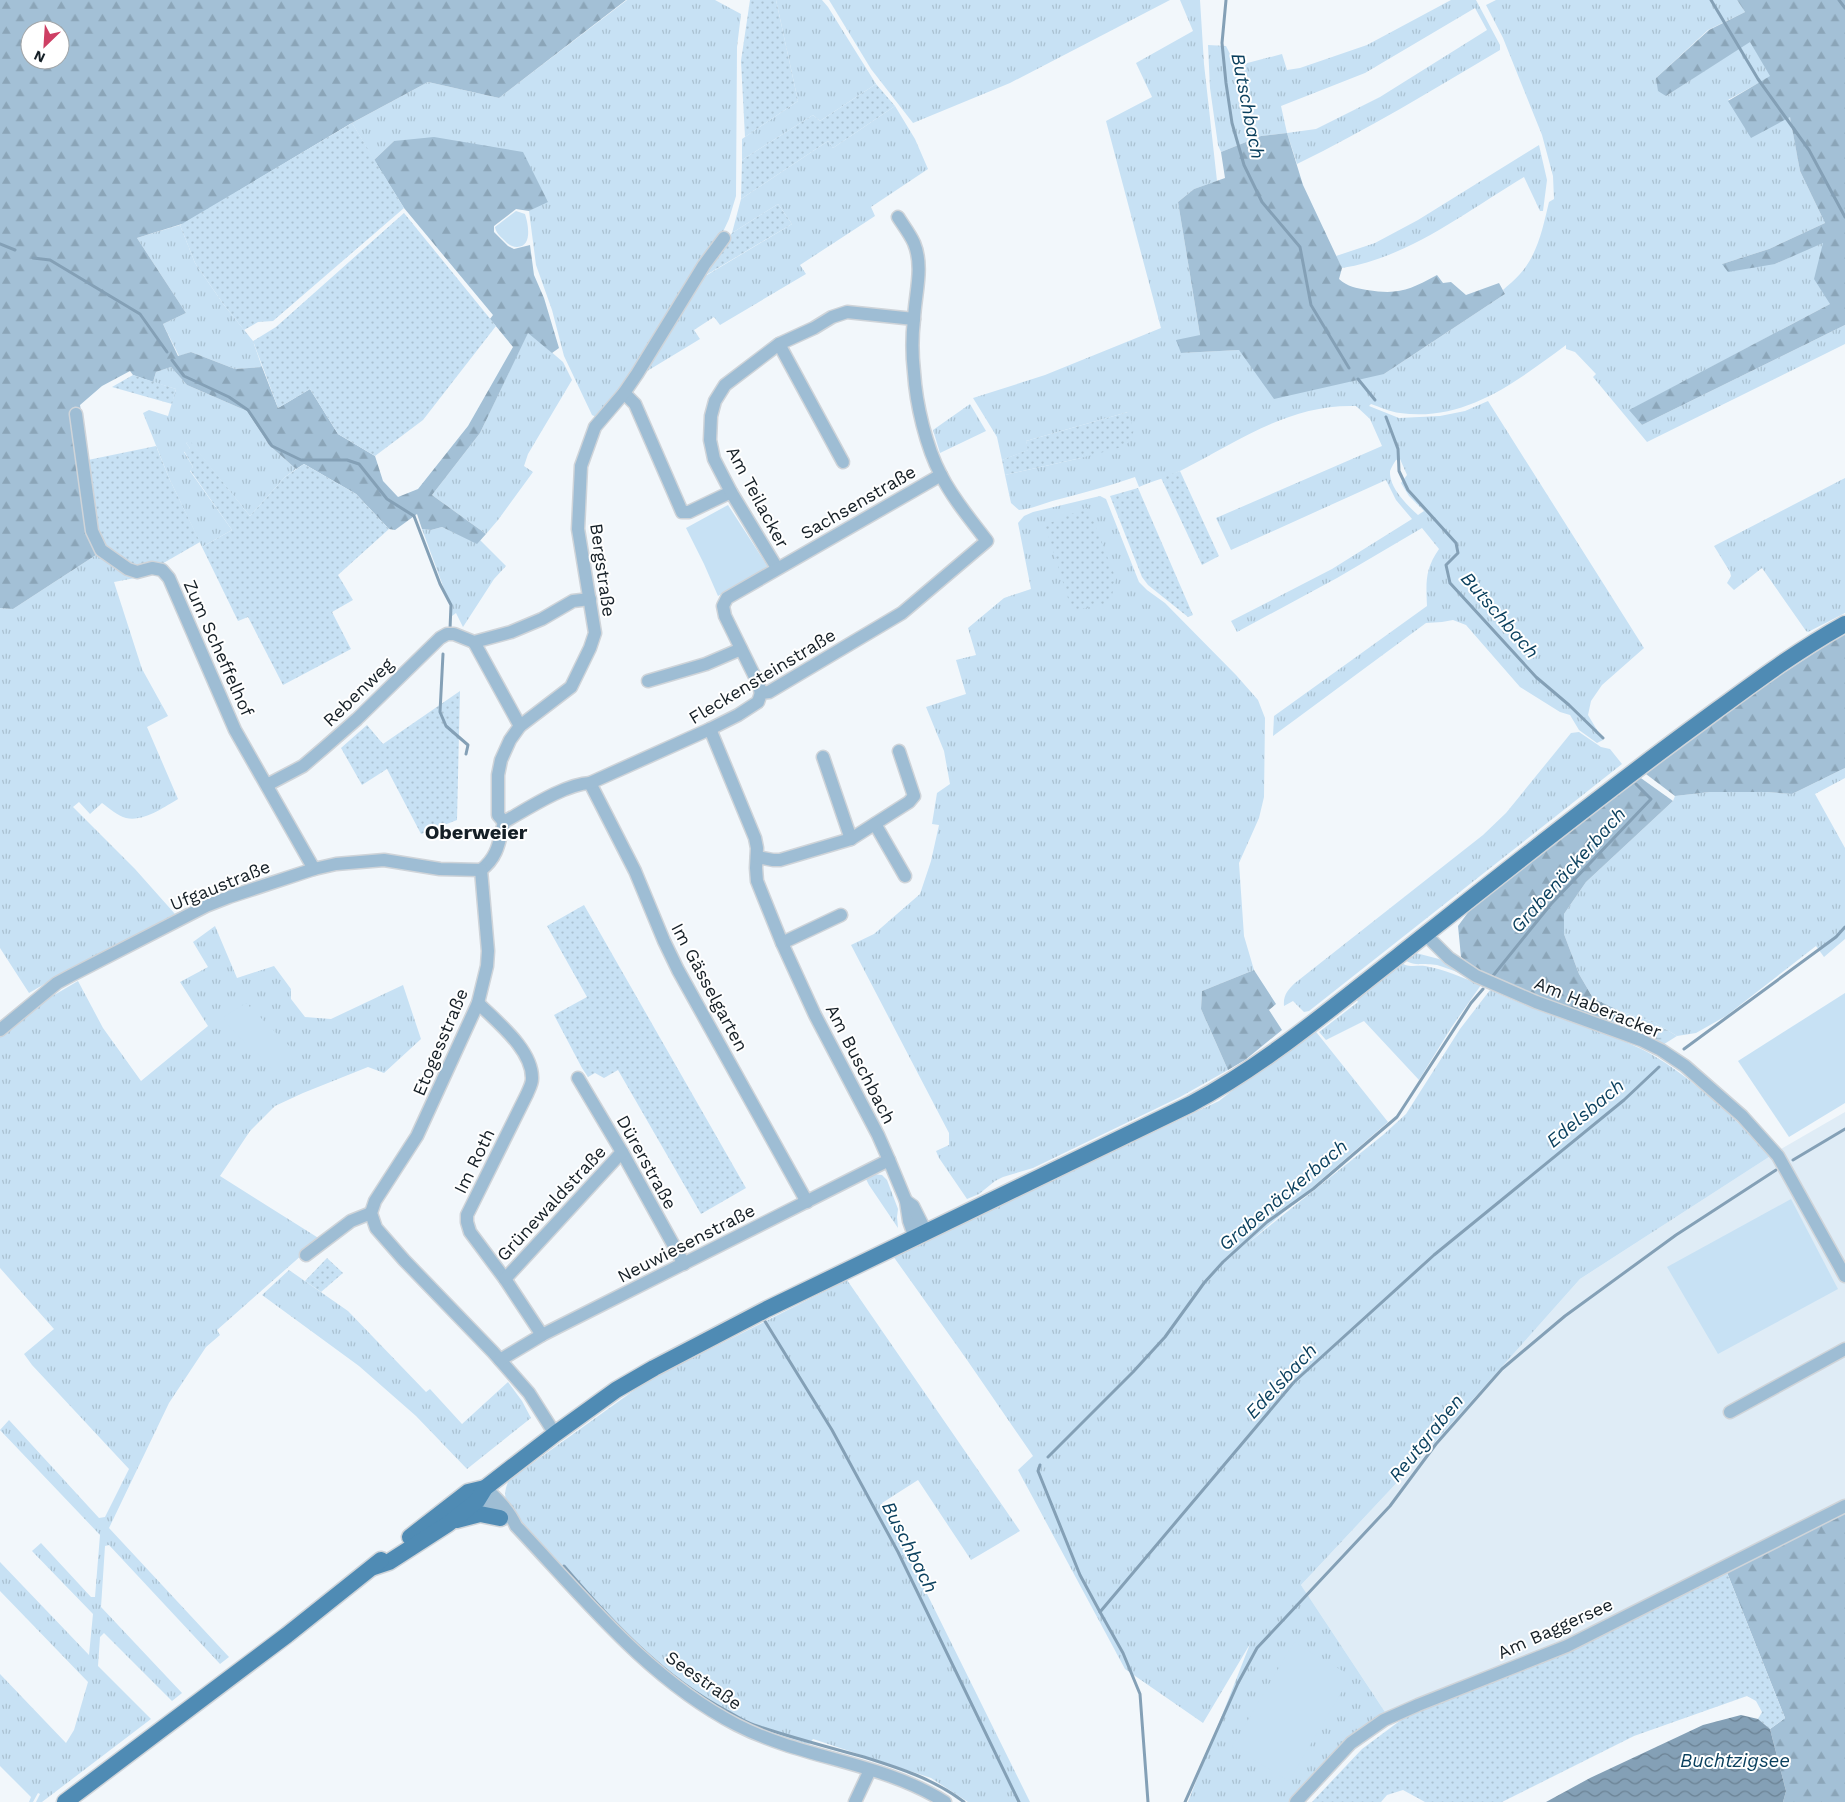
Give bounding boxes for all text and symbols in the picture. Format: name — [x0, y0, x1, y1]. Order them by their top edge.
north arrow — [20, 20, 70, 70]
text: N — [31, 47, 48, 66]
water label: Butschbach — [1226, 51, 1270, 161]
street label: Am Teilacker — [722, 443, 794, 551]
street label: Sachsenstraße — [797, 461, 919, 543]
street label: Bergstraße — [586, 522, 620, 618]
water label: Butschbach — [1456, 567, 1544, 663]
street label: Zum Scheffelhof — [179, 577, 259, 719]
street label: Fleckensteinstraße — [685, 624, 839, 728]
street label: Rebenweg — [319, 653, 398, 731]
water label: Grabenäckerbach — [1506, 802, 1630, 938]
district label: Oberweier — [425, 820, 528, 844]
street label: Ufgaustraße — [167, 855, 273, 915]
street label: Im Gässelgarten — [667, 919, 753, 1055]
street label: Am Haberacker — [1531, 972, 1665, 1042]
street label: Etogesstraße — [408, 985, 472, 1099]
street label: Am Buschbach — [822, 1001, 900, 1127]
water label: Edelsbach — [1541, 1074, 1629, 1152]
street label: Dürerstraße — [613, 1111, 681, 1213]
street label: Im Roth — [449, 1125, 499, 1197]
water label: Grabenäckerbach — [1214, 1134, 1352, 1256]
street label: Grünewaldstraße — [492, 1141, 610, 1265]
street label: Neuwiesenstraße — [614, 1199, 758, 1287]
water label: Edelsbach — [1240, 1339, 1322, 1423]
water label: Reutgraben — [1384, 1390, 1468, 1486]
water label: Buschbach — [877, 1497, 943, 1597]
street label: Am Baggersee — [1494, 1593, 1616, 1663]
street label: Seestraße — [662, 1646, 746, 1714]
water label: Buchtzigsee — [1680, 1749, 1790, 1772]

